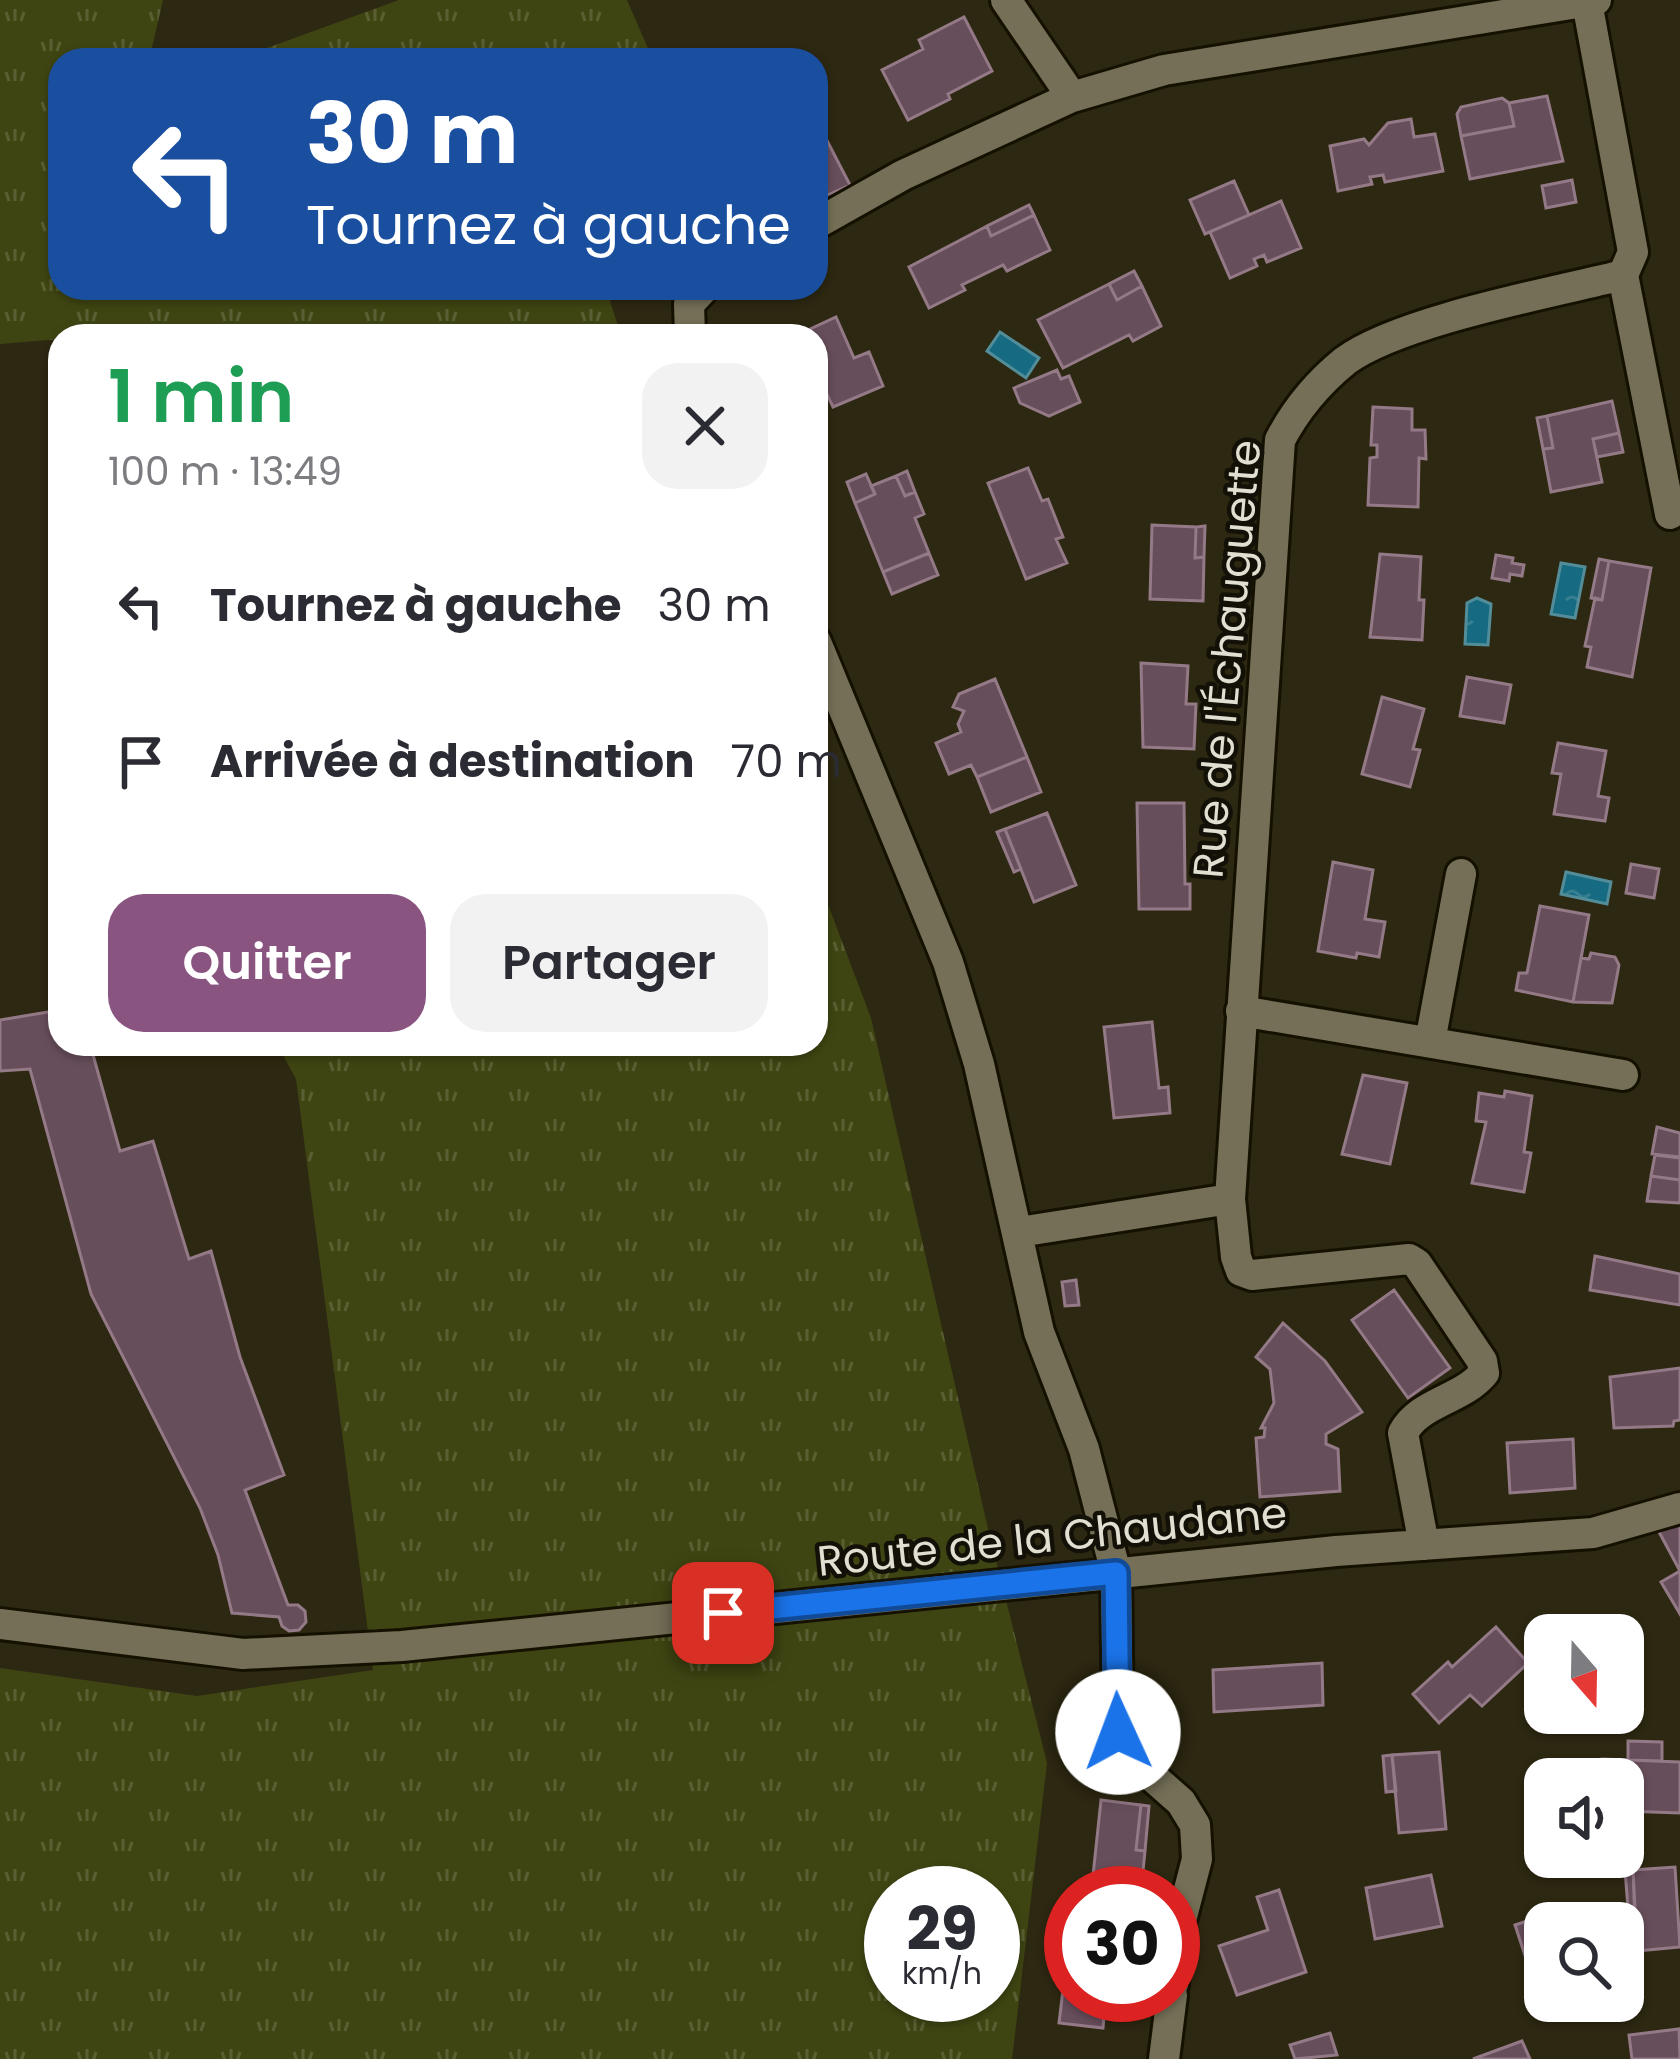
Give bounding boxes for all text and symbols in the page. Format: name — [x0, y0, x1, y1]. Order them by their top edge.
text: 30 m — [306, 75, 518, 192]
icon: left — [108, 96, 264, 252]
text: Tournez à gauche — [306, 187, 791, 263]
text: 1 min — [108, 346, 294, 447]
button: close — [642, 363, 768, 489]
street label: Rue de l'Échauguette — [1178, 438, 1276, 880]
text: 100 m · 13:49 — [108, 444, 342, 499]
icon: left — [108, 573, 174, 639]
text: Tournez à gauche — [210, 574, 622, 637]
text: 30 m — [658, 574, 771, 637]
icon: arrive — [108, 729, 174, 795]
text: Arrivée à destination — [210, 730, 695, 793]
text: 70 m — [731, 730, 842, 793]
button: Quitter — [108, 894, 426, 1032]
button: Partager — [450, 894, 768, 1032]
street label: Route de la Chaudane — [814, 1483, 1290, 1591]
pin — [672, 1562, 774, 1664]
icon: arrive — [690, 1580, 756, 1646]
north arrow — [1524, 1614, 1644, 1734]
map controls — [1524, 1614, 1644, 2022]
position arrow — [1055, 1669, 1181, 1795]
button: sound — [1524, 1758, 1644, 1878]
speed limit sign: 30 — [1044, 1866, 1200, 2022]
text: 29 — [906, 1887, 978, 1971]
button: search — [1524, 1902, 1644, 2022]
text: km/h — [902, 1952, 982, 1995]

